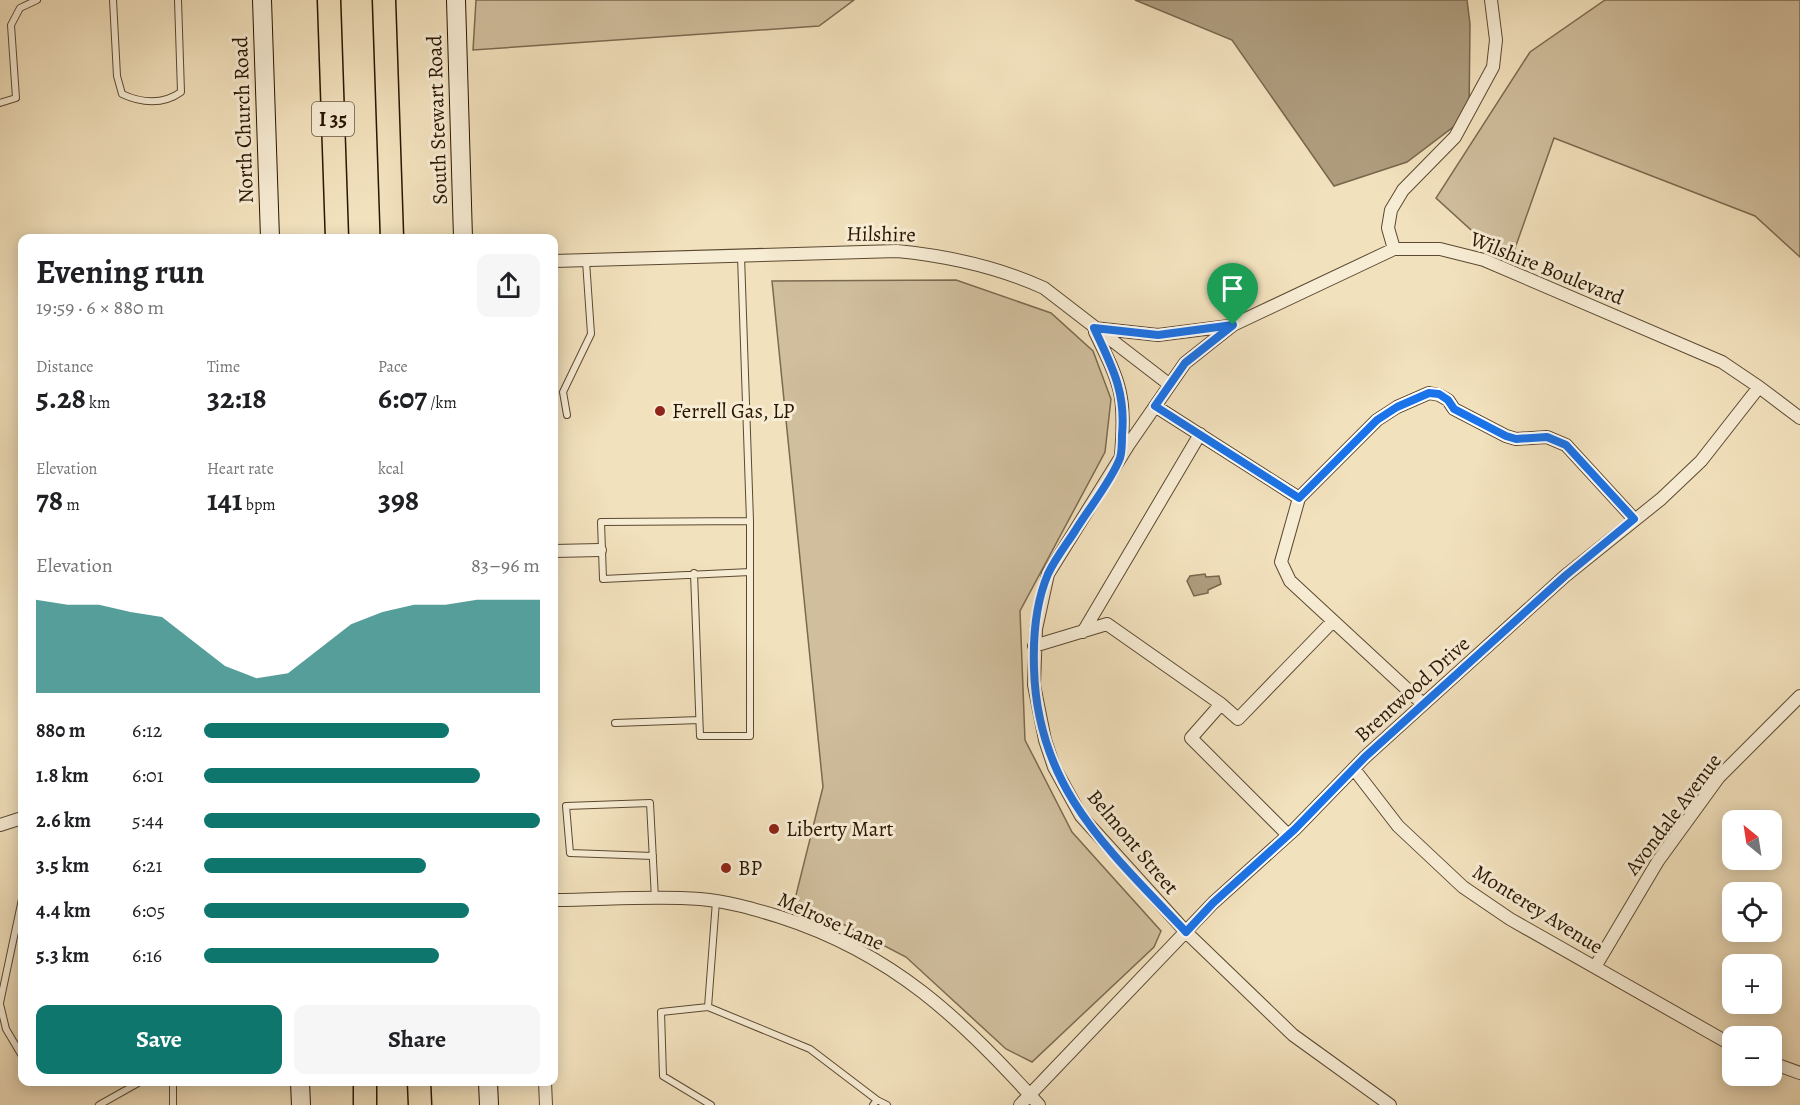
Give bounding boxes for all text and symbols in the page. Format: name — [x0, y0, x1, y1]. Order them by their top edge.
street label: South Stewart Road — [420, 34, 454, 205]
street label: North Church Road — [226, 35, 260, 204]
road number: I 35 — [312, 102, 354, 136]
street label: Hilshire — [846, 219, 916, 249]
street label: Wilshire Boulevard — [1465, 224, 1629, 312]
text: Evening run — [36, 249, 205, 294]
button: share — [477, 254, 540, 317]
pin — [1207, 263, 1258, 325]
icon: arrive — [1216, 272, 1249, 305]
text: 19:59 · 6 × 880 m — [36, 294, 164, 321]
text: Distance — [36, 356, 93, 378]
text: Time — [207, 356, 240, 378]
text: Pace — [378, 356, 408, 378]
text: 5.28 — [36, 378, 86, 418]
text: 32:18 — [207, 378, 267, 418]
text: 6:07 — [378, 378, 427, 418]
text: km — [86, 392, 110, 414]
text: /km — [427, 392, 457, 414]
place label: Ferrell Gas, LP — [672, 397, 795, 425]
marker: Ferrell Gas, LP — [653, 404, 667, 418]
text: Elevation — [36, 458, 97, 480]
text: Heart rate — [207, 458, 274, 480]
text: kcal — [378, 458, 404, 480]
text: 78 — [36, 480, 63, 520]
text: 141 — [207, 480, 243, 520]
text: 398 — [378, 480, 419, 520]
text: m — [63, 494, 80, 516]
text: bpm — [243, 494, 276, 516]
text: Elevation — [36, 552, 113, 579]
text: 83–96 m — [471, 552, 540, 579]
street label: Brentwood Drive — [1348, 630, 1476, 748]
text: 880 m — [36, 717, 86, 744]
text: 6:12 — [132, 717, 162, 744]
street label: Avondale Avenue — [1618, 748, 1728, 881]
text: 1.8 km — [36, 762, 89, 789]
text: 6:01 — [132, 762, 164, 789]
street label: Belmont Street — [1081, 784, 1185, 900]
text: 2.6 km — [36, 807, 91, 834]
text: 5:44 — [132, 807, 163, 834]
north arrow — [1722, 810, 1782, 870]
map controls — [1722, 810, 1782, 1086]
place label: Liberty Mart — [786, 815, 894, 843]
marker: Liberty Mart — [767, 822, 781, 836]
text: 3.5 km — [36, 852, 89, 879]
text: 6:21 — [132, 852, 162, 879]
place label: BP — [738, 854, 763, 882]
street label: Monterey Avenue — [1467, 858, 1609, 960]
marker: BP — [719, 861, 733, 875]
button: locate — [1722, 882, 1782, 942]
street label: Melrose Lane — [773, 885, 889, 957]
text: 4.4 km — [36, 897, 91, 924]
text: 6:05 — [132, 897, 165, 924]
text: 5.3 km — [36, 942, 89, 969]
text: 6:16 — [132, 942, 162, 969]
button: + — [1722, 954, 1782, 1014]
button: Save — [36, 1005, 282, 1074]
button: Share — [294, 1005, 540, 1074]
button: − — [1722, 1026, 1782, 1086]

